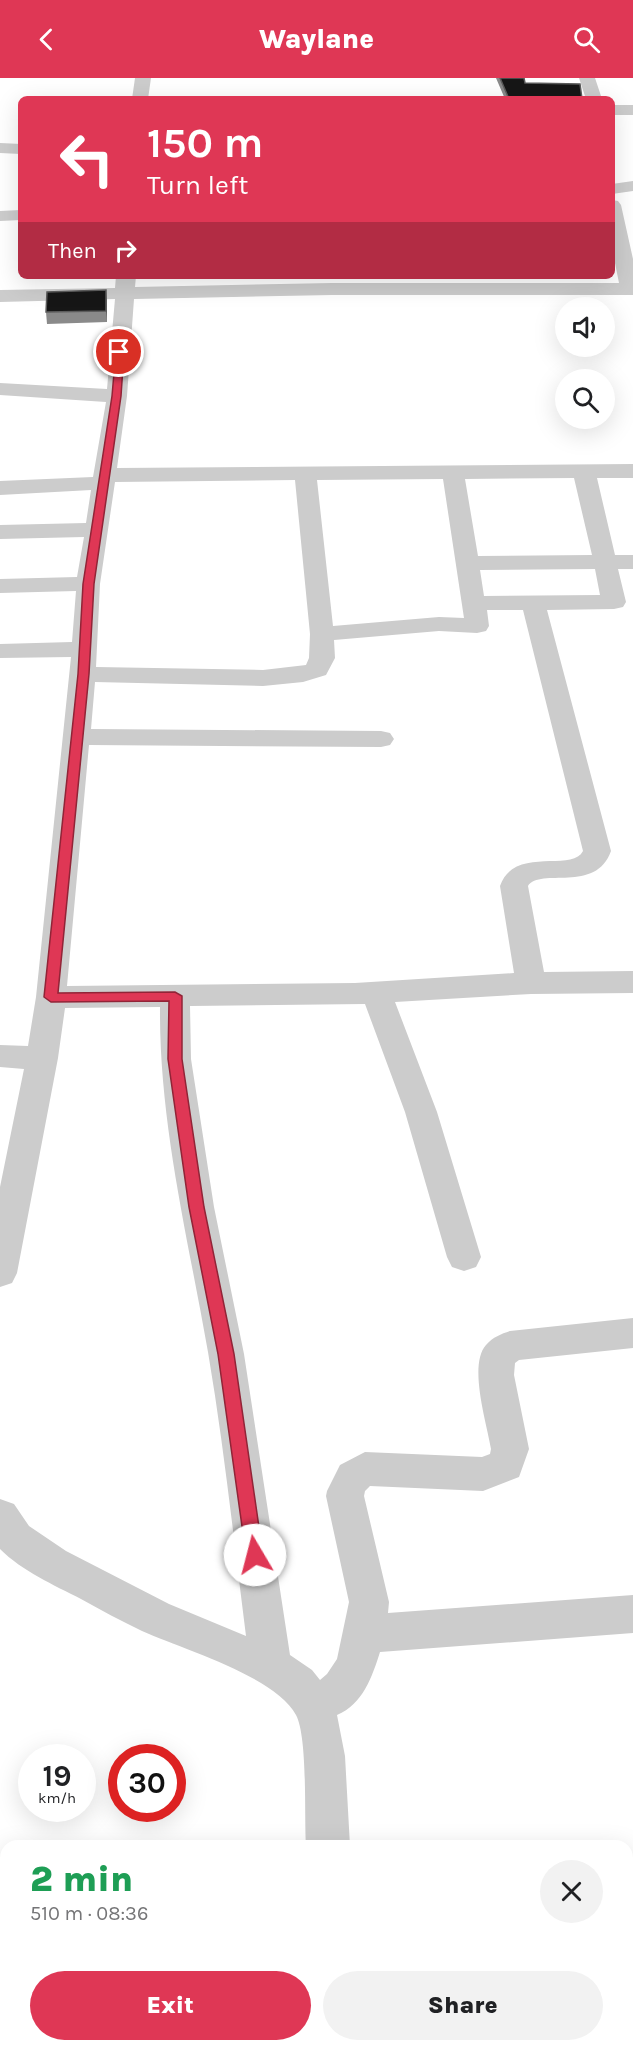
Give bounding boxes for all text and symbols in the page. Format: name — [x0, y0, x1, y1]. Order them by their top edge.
icon: back — [30, 23, 63, 56]
text: Waylane — [259, 23, 374, 55]
icon: search — [570, 23, 603, 56]
text: 150 m — [147, 118, 263, 168]
icon: left — [48, 120, 126, 198]
text: Turn left — [147, 169, 248, 201]
icon: right — [109, 234, 142, 267]
text: Then — [48, 238, 97, 264]
map controls — [555, 297, 615, 429]
button: sound — [555, 297, 615, 357]
pin — [93, 326, 144, 377]
icon: arrive — [102, 335, 135, 368]
button: search — [555, 369, 615, 429]
position arrow — [223, 1523, 287, 1587]
speed limit sign: 30 — [108, 1744, 186, 1822]
text: 19 — [42, 1758, 71, 1794]
text: km/h — [38, 1789, 76, 1807]
text: 2 min — [30, 1858, 133, 1900]
button: close — [540, 1860, 603, 1923]
text: 510 m · 08:36 — [30, 1902, 148, 1925]
button: Exit — [30, 1971, 311, 2040]
button: Share — [323, 1971, 603, 2040]

